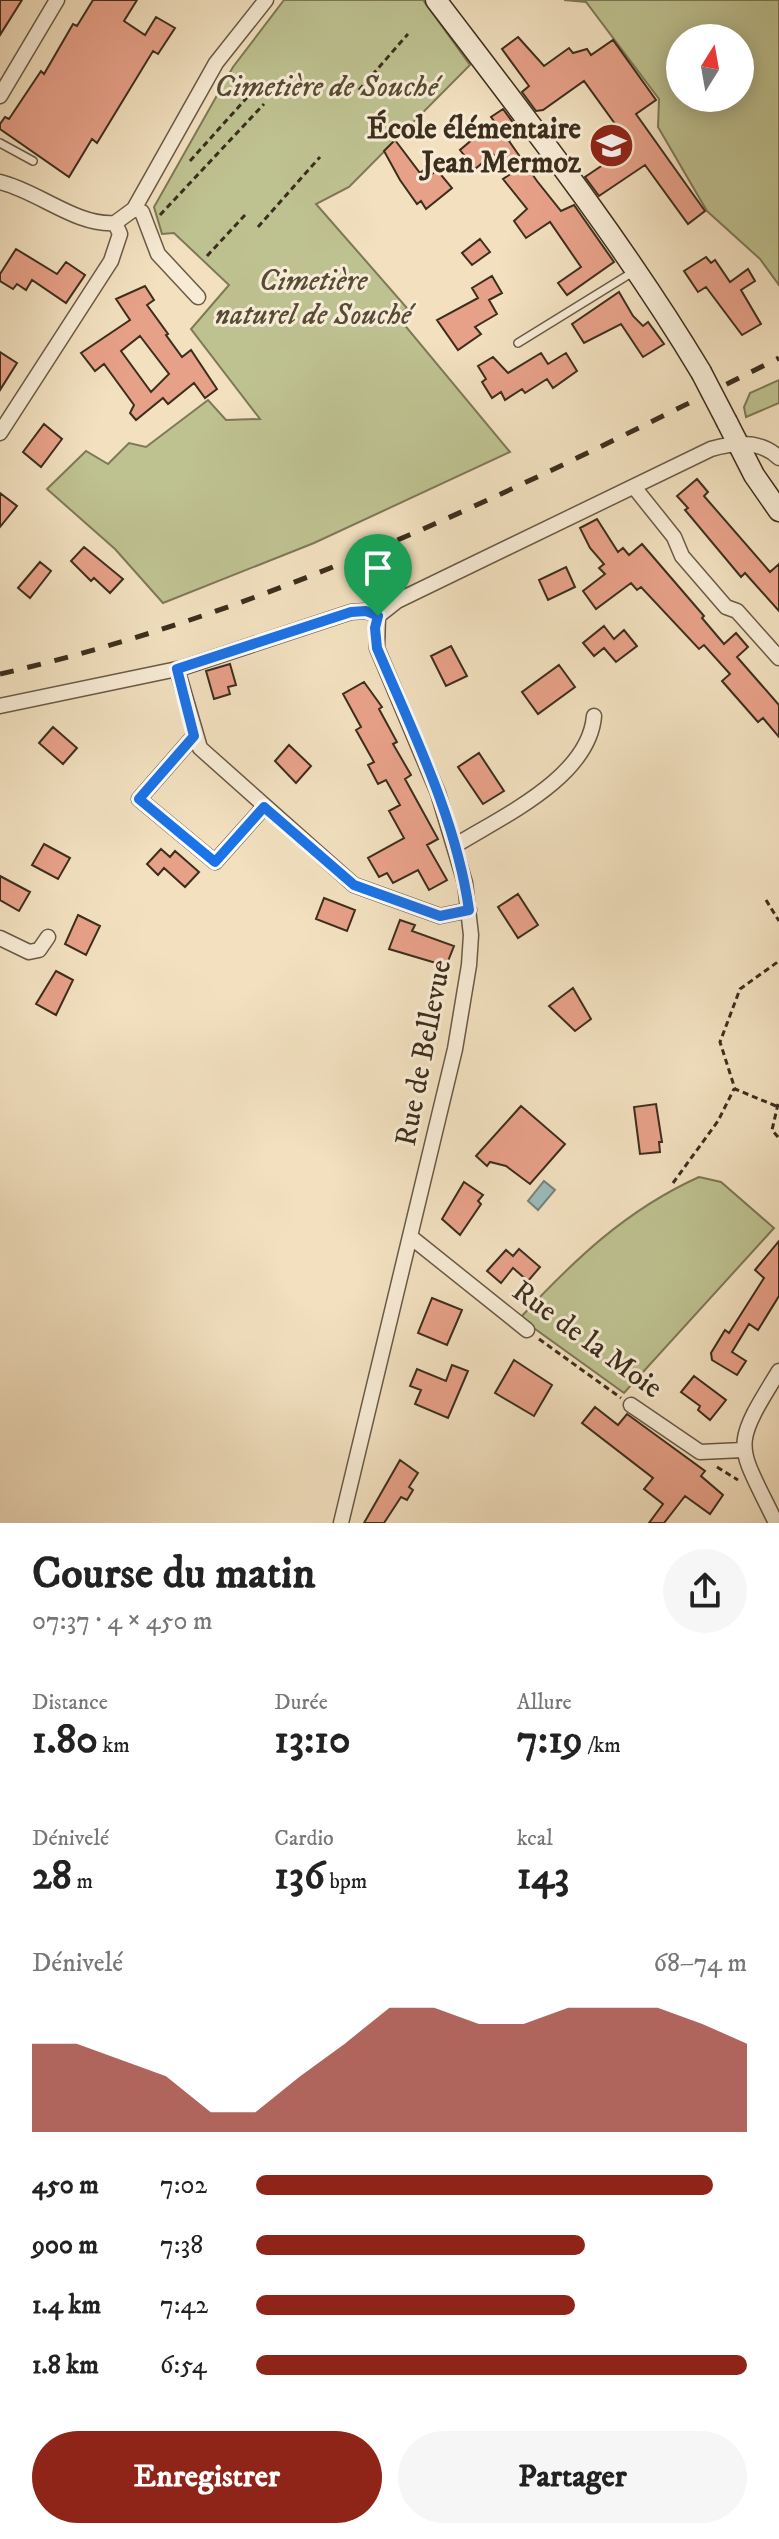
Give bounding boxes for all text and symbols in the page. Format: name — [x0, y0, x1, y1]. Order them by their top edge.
north arrow — [666, 24, 754, 112]
map controls — [666, 24, 754, 112]
park label: Cimetière de Souché — [214, 69, 443, 106]
place label: École élémentaire Jean Mermoz — [367, 109, 582, 182]
school or university icon: École élémentaire Jean Mermoz — [588, 122, 636, 170]
park label: Cimetière naturel de Souché — [215, 263, 416, 334]
pin — [344, 534, 412, 616]
icon: arrive — [356, 546, 400, 590]
street label: Rue de Bellevue — [388, 957, 460, 1149]
street label: Rue de la Moie — [505, 1273, 669, 1407]
text: Course du matin — [32, 1547, 315, 1602]
button: share — [663, 1549, 747, 1633]
text: 07:37 · 4 × 450 m — [32, 1605, 213, 1638]
text: Distance — [32, 1689, 108, 1716]
text: Durée — [274, 1689, 328, 1716]
text: Allure — [517, 1689, 572, 1716]
text: 1.80 — [32, 1716, 98, 1766]
text: 13:10 — [274, 1716, 350, 1766]
text: 7:19 — [517, 1716, 583, 1766]
text: km — [98, 1732, 130, 1759]
text: /km — [583, 1732, 621, 1759]
text: Dénivelé — [32, 1825, 109, 1852]
text: Cardio — [274, 1825, 334, 1852]
text: kcal — [517, 1825, 553, 1852]
text: 28 — [32, 1852, 72, 1902]
text: 136 — [274, 1852, 325, 1902]
text: 143 — [517, 1852, 569, 1902]
text: m — [72, 1868, 93, 1895]
text: bpm — [325, 1868, 367, 1895]
text: Dénivelé — [32, 1947, 123, 1980]
text: 68–74 m — [653, 1947, 747, 1980]
text: 450 m — [32, 2169, 99, 2202]
text: 7:02 — [160, 2169, 207, 2202]
text: 900 m — [32, 2229, 98, 2262]
text: 7:38 — [160, 2229, 203, 2262]
text: 1.4 km — [32, 2289, 101, 2322]
text: 7:42 — [160, 2289, 208, 2322]
text: 1.8 km — [32, 2349, 99, 2382]
text: 6:54 — [160, 2349, 207, 2382]
button: Enregistrer — [32, 2431, 382, 2523]
button: Partager — [398, 2431, 747, 2523]

